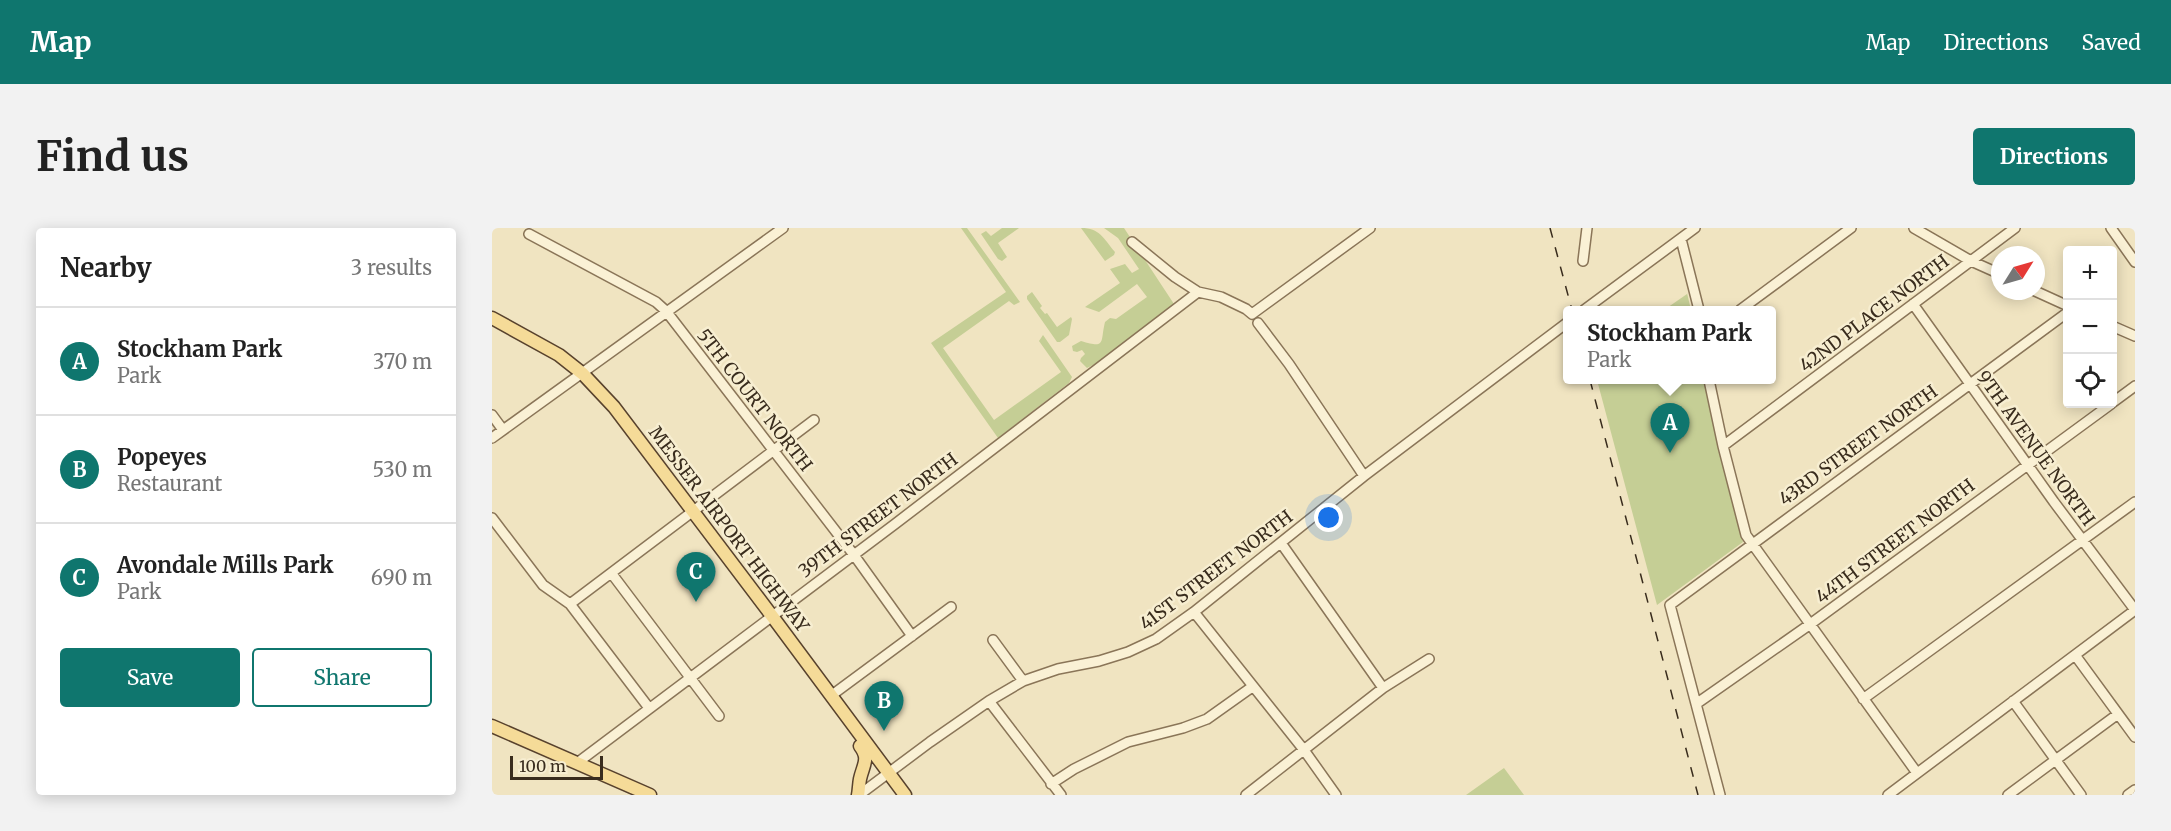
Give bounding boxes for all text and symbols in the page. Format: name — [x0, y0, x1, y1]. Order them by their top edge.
text: Map — [30, 24, 92, 60]
text: Map — [1866, 29, 1910, 56]
text: Directions — [1943, 29, 2048, 56]
text: Saved — [2081, 29, 2141, 56]
button: Directions — [1973, 128, 2135, 185]
text: Find us — [36, 130, 189, 182]
north arrow — [1991, 246, 2045, 300]
map controls — [2063, 246, 2117, 408]
button: + — [2063, 246, 2117, 300]
street label: 42ND PLACE NORTH — [1795, 249, 1953, 377]
text: Nearby — [60, 251, 152, 284]
text: 3 results — [351, 255, 432, 280]
button: − — [2063, 300, 2117, 354]
popup — [1563, 306, 1776, 384]
text: Stockham Park — [1587, 319, 1752, 347]
street label: 5TH COURT NORTH — [692, 324, 818, 476]
text: Stockham Park — [117, 335, 282, 363]
text: Park — [1587, 347, 1631, 372]
text: A — [72, 349, 87, 374]
text: 370 m — [373, 349, 432, 374]
button: locate — [2063, 354, 2117, 408]
text: Park — [117, 363, 161, 388]
street label: 9TH AVENUE NORTH — [1972, 366, 2100, 530]
street label: 43RD STREET NORTH — [1774, 380, 1942, 510]
pin: A — [1650, 404, 1690, 453]
street label: MESSER AIRPORT HIGHWAY — [644, 421, 814, 637]
text: Popeyes — [117, 443, 207, 471]
street label: 39TH STREET NORTH — [794, 448, 962, 582]
text: B — [73, 457, 86, 482]
text: 530 m — [373, 457, 432, 482]
text: Restaurant — [117, 471, 222, 496]
street label: 44TH STREET NORTH — [1811, 474, 1979, 608]
your location — [1314, 503, 1343, 532]
street label: 41ST STREET NORTH — [1135, 505, 1297, 635]
text: Avondale Mills Park — [117, 551, 334, 579]
pin: C — [676, 552, 716, 602]
text: C — [73, 565, 86, 590]
text: 690 m — [371, 565, 432, 590]
text: Park — [117, 579, 161, 604]
button: Save — [60, 648, 240, 707]
button: Share — [252, 648, 432, 707]
pin: B — [864, 682, 904, 731]
scale bar — [510, 753, 603, 780]
text: 100 m — [519, 756, 566, 776]

